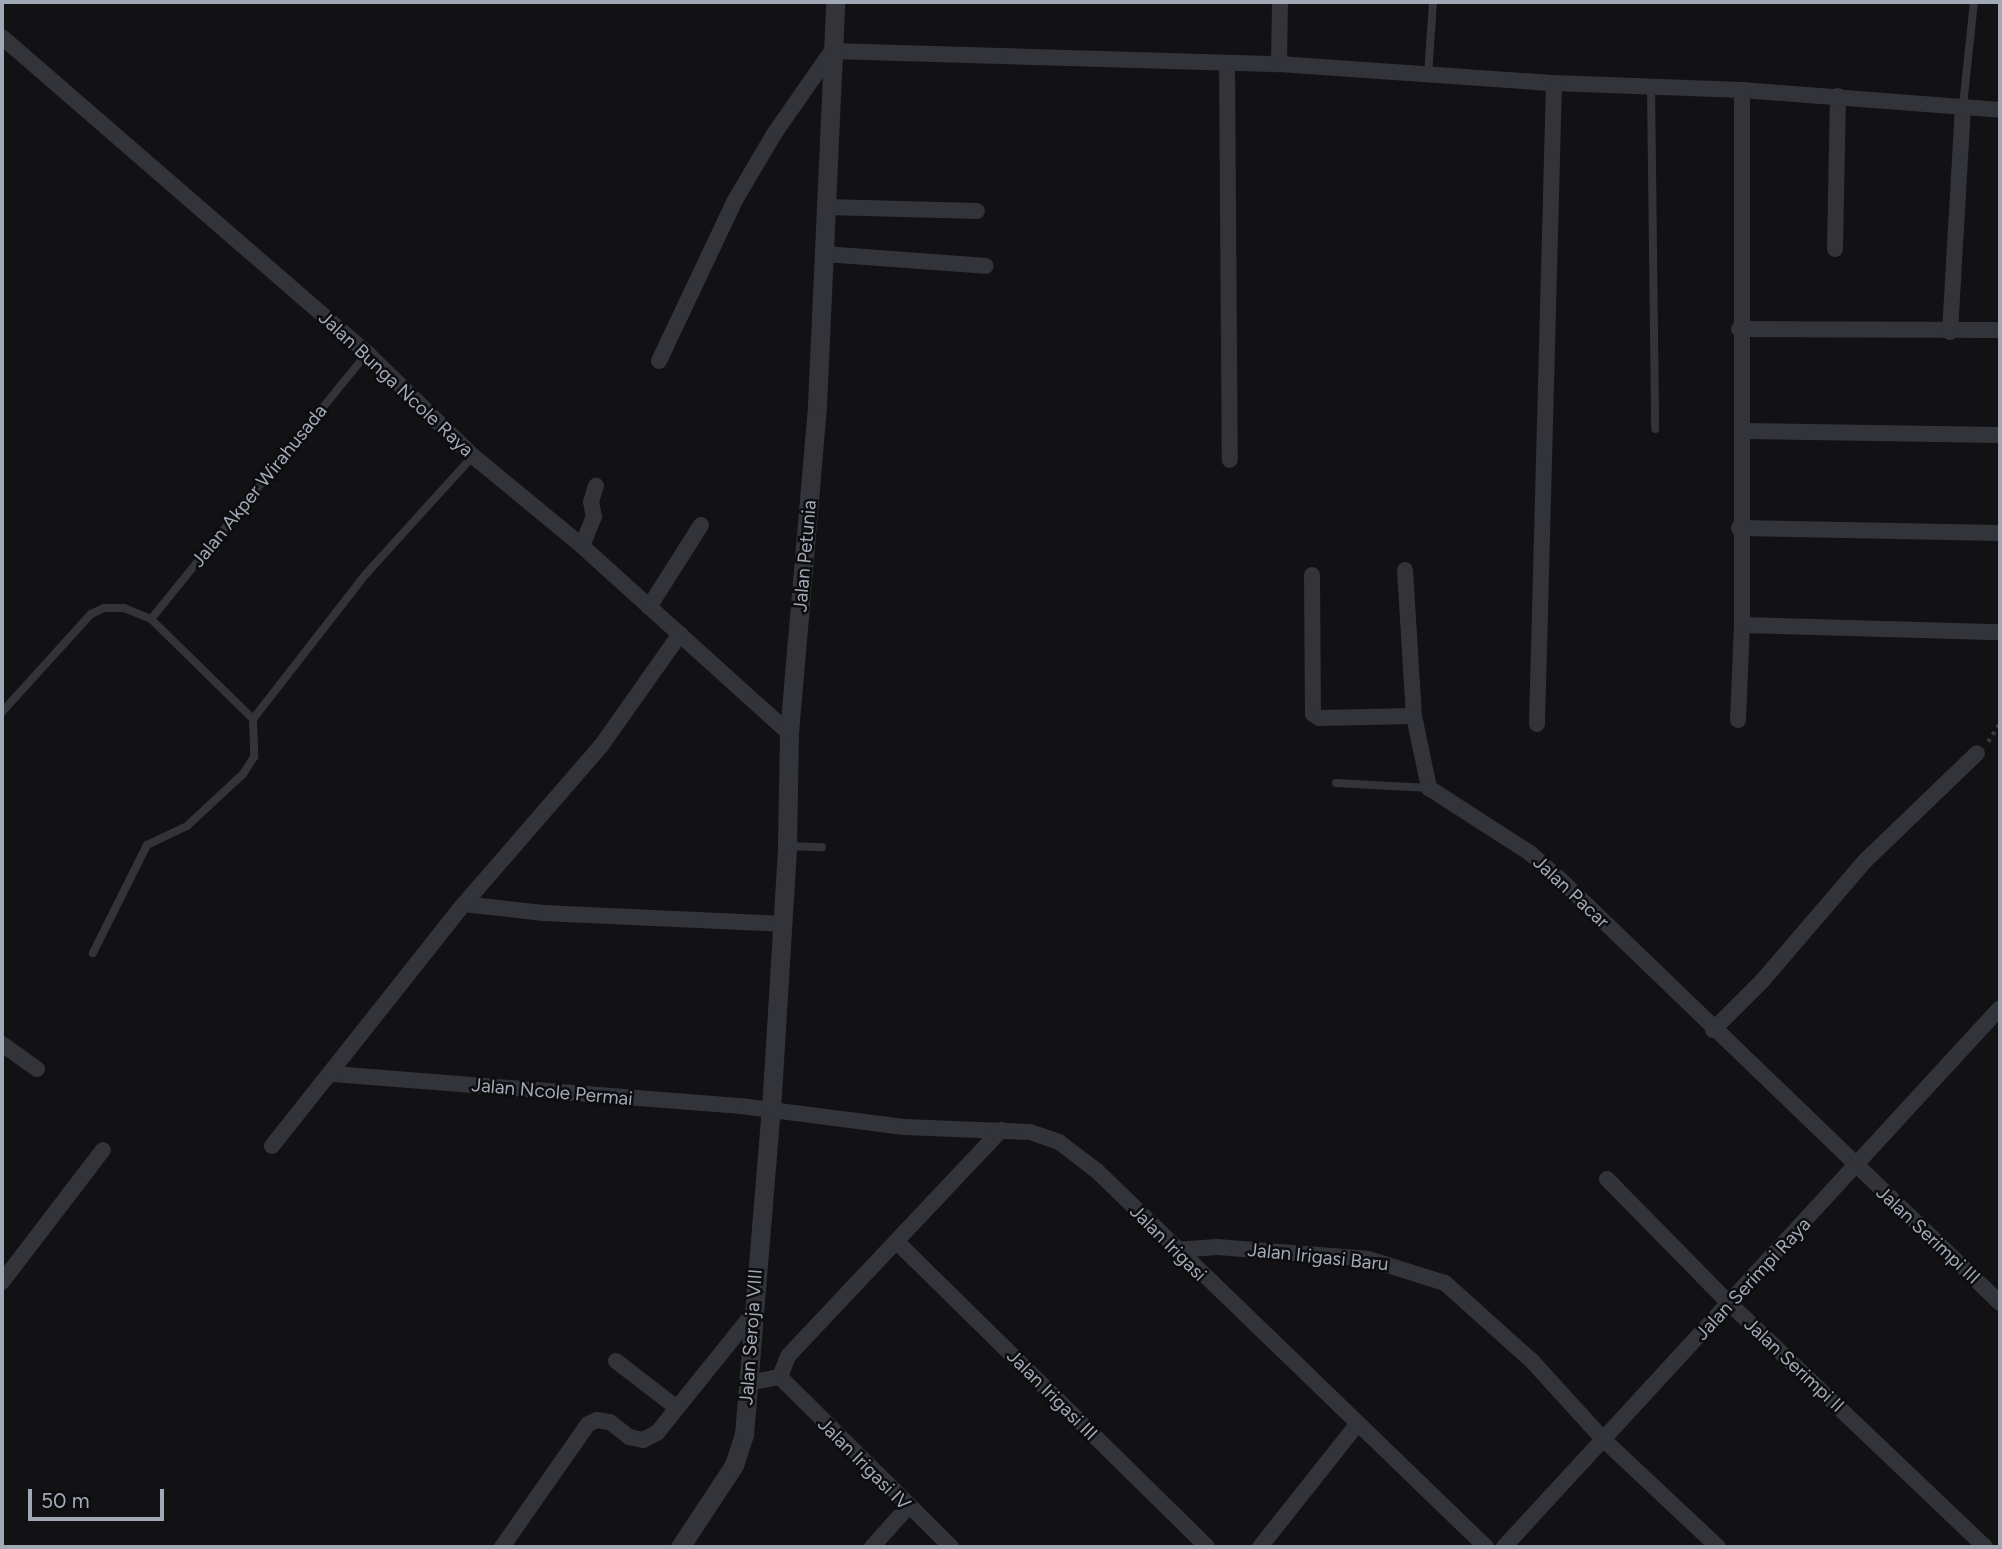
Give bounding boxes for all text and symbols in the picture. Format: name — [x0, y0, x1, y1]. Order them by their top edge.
street label: Jalan Bunga Ncole Raya — [314, 306, 478, 462]
street label: Jalan Akper Wirahusada — [186, 400, 332, 572]
street label: Jalan Petunia — [789, 499, 821, 613]
street label: Jalan Pacar — [1528, 851, 1614, 933]
street label: Jalan Ncole Permai — [470, 1074, 634, 1110]
street label: Jalan Serimpi III — [1871, 1181, 1985, 1289]
street label: Jalan Irigasi — [1125, 1200, 1211, 1286]
street label: Jalan Serimpi Raya — [1690, 1213, 1816, 1345]
street label: Jalan Irigasi Baru — [1246, 1238, 1390, 1276]
street label: Jalan Seroja VIII — [735, 1268, 767, 1406]
street label: Jalan Serimpi II — [1739, 1313, 1849, 1417]
street label: Jalan Irigasi III — [1002, 1345, 1102, 1445]
street label: Jalan Irigasi IV — [813, 1413, 915, 1515]
scale bar — [32, 1476, 168, 1520]
text: 50 m — [41, 1488, 90, 1513]

